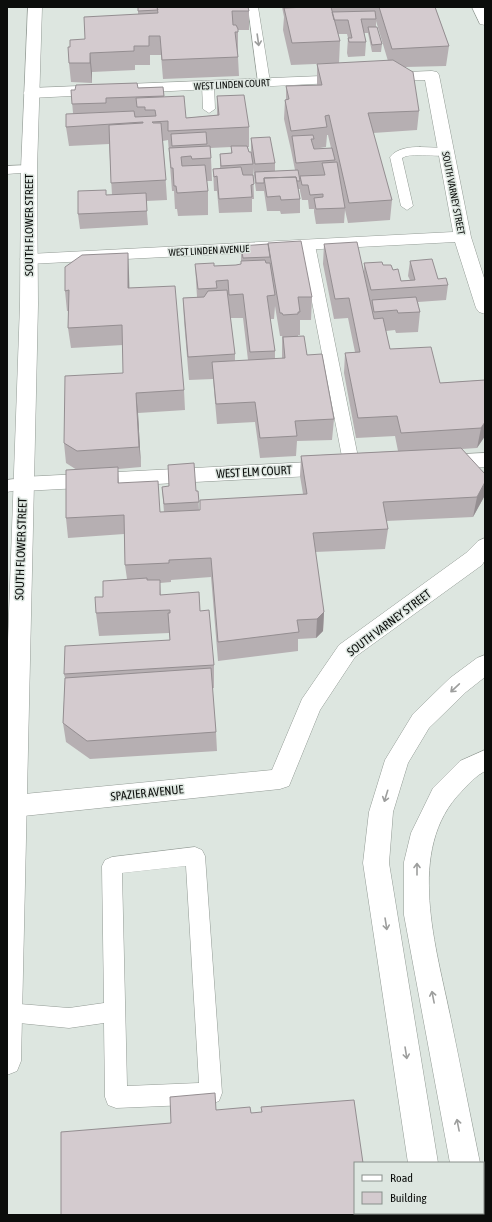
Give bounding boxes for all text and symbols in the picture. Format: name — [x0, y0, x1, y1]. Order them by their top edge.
one-way arrow — [254, 33, 262, 46]
street label: WEST LINDEN COURT — [194, 77, 271, 92]
street label: SOUTH VARNEY STREET — [440, 151, 467, 236]
street label: SOUTH FLOWER STREET — [22, 173, 36, 276]
street label: WEST LINDEN AVENUE — [168, 243, 250, 258]
street label: WEST ELM COURT — [216, 463, 293, 481]
street label: SOUTH FLOWER STREET — [12, 497, 30, 600]
street label: SOUTH VARNEY STREET — [344, 586, 434, 659]
one-way arrow — [449, 684, 460, 693]
street label: SPAZIER AVENUE — [110, 782, 184, 804]
one-way arrow — [382, 789, 389, 802]
one-way arrow — [413, 863, 421, 876]
one-way arrow — [382, 917, 390, 930]
one-way arrow — [429, 991, 437, 1004]
one-way arrow — [402, 1046, 410, 1059]
one-way arrow — [453, 1119, 461, 1132]
legend — [354, 1162, 484, 1214]
text: Road — [390, 1171, 413, 1185]
text: Building — [390, 1191, 428, 1205]

